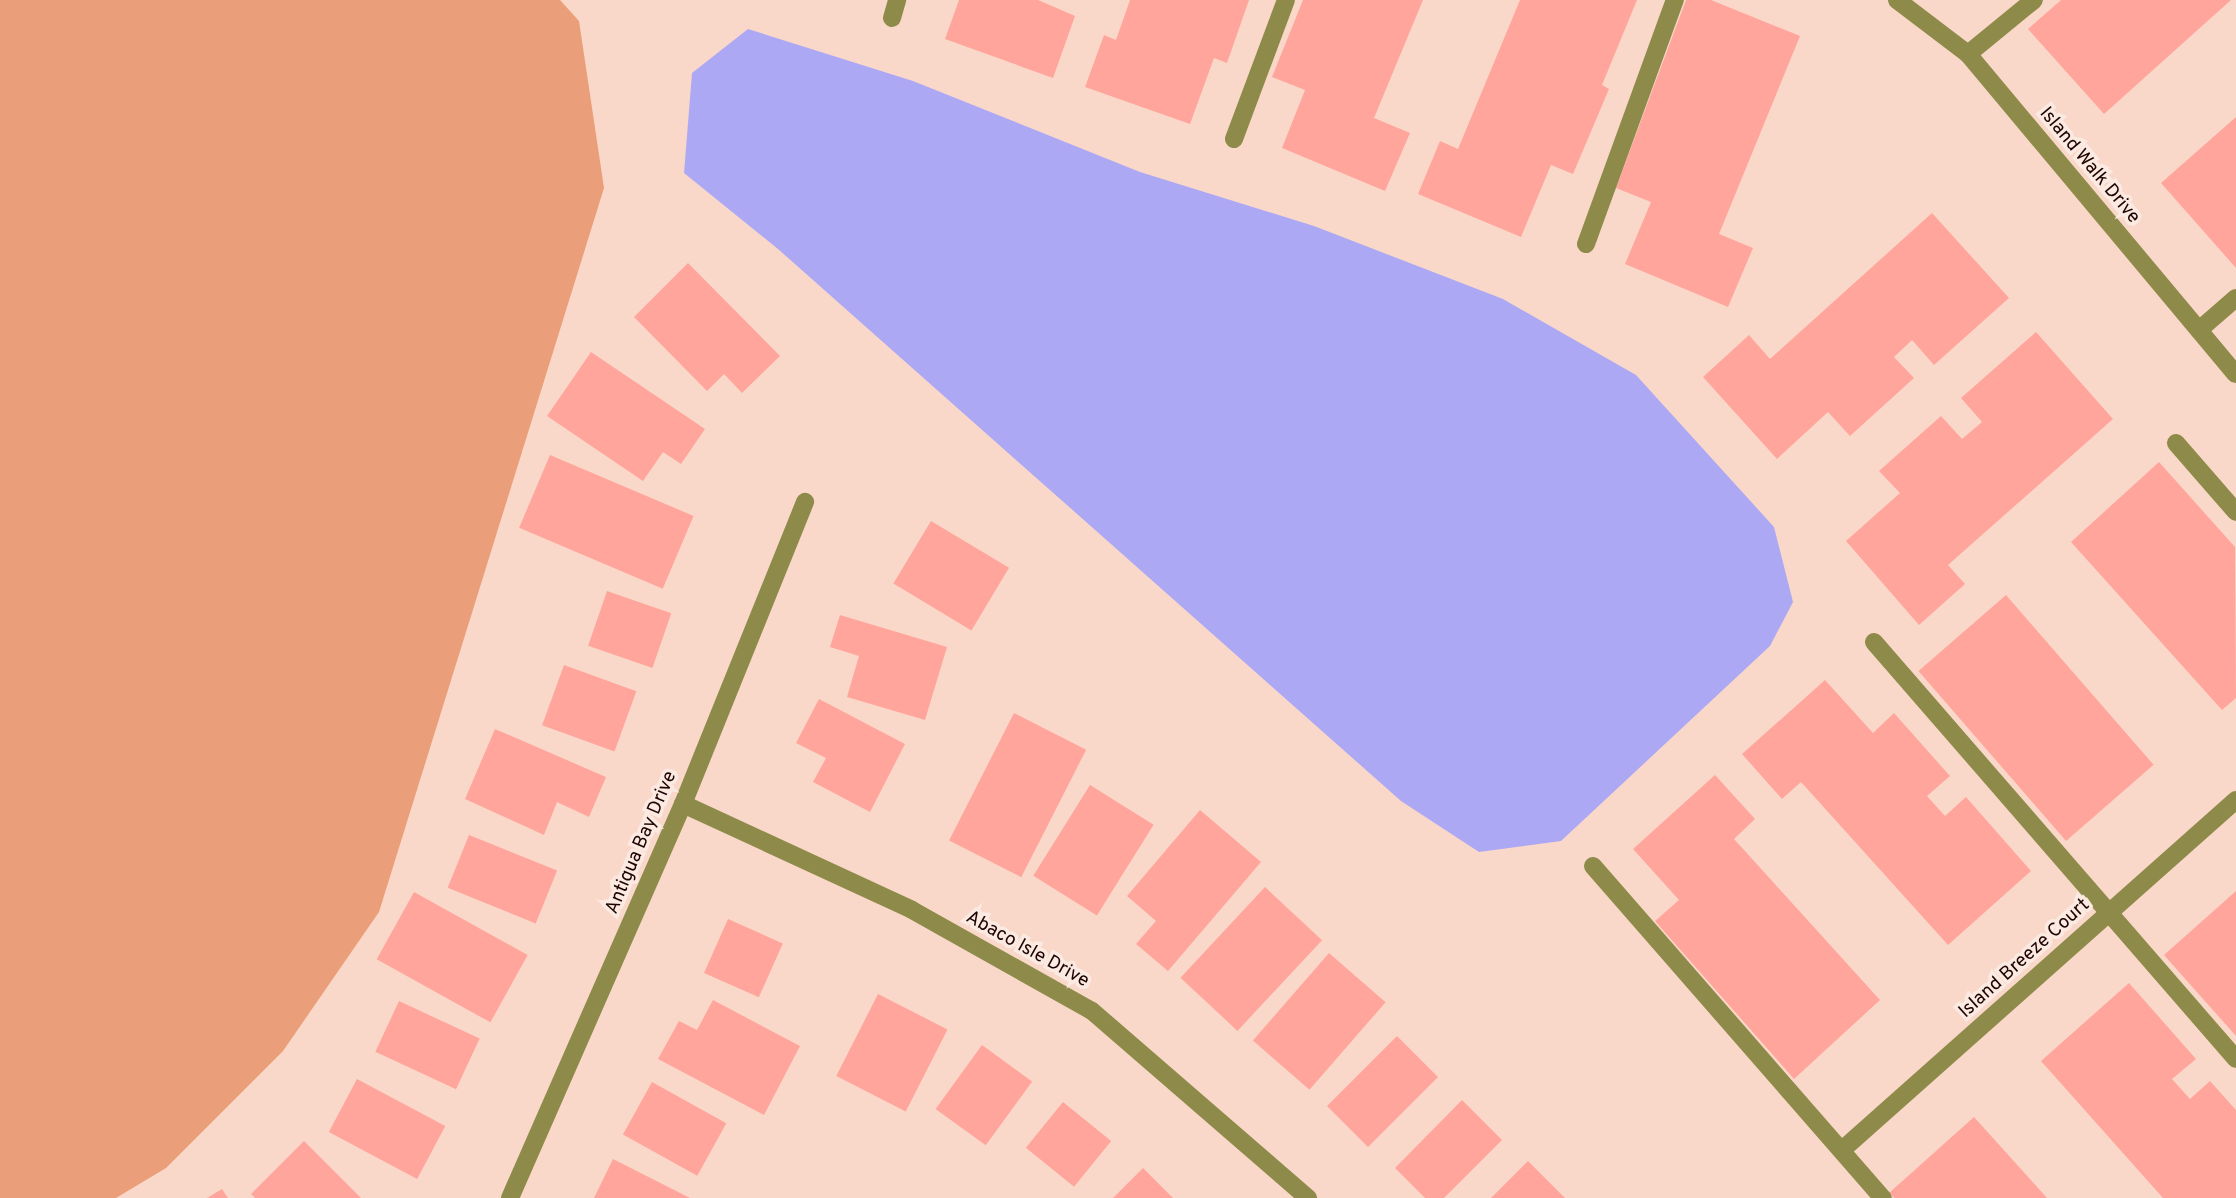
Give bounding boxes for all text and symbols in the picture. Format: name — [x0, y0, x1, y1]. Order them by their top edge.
street label: Island Walk Drive — [2034, 103, 2144, 229]
street label: Antigua Bay Drive — [602, 768, 682, 918]
street label: Island Breeze Court — [1955, 894, 2095, 1024]
street label: Abaco Isle Drive — [961, 907, 1093, 993]

